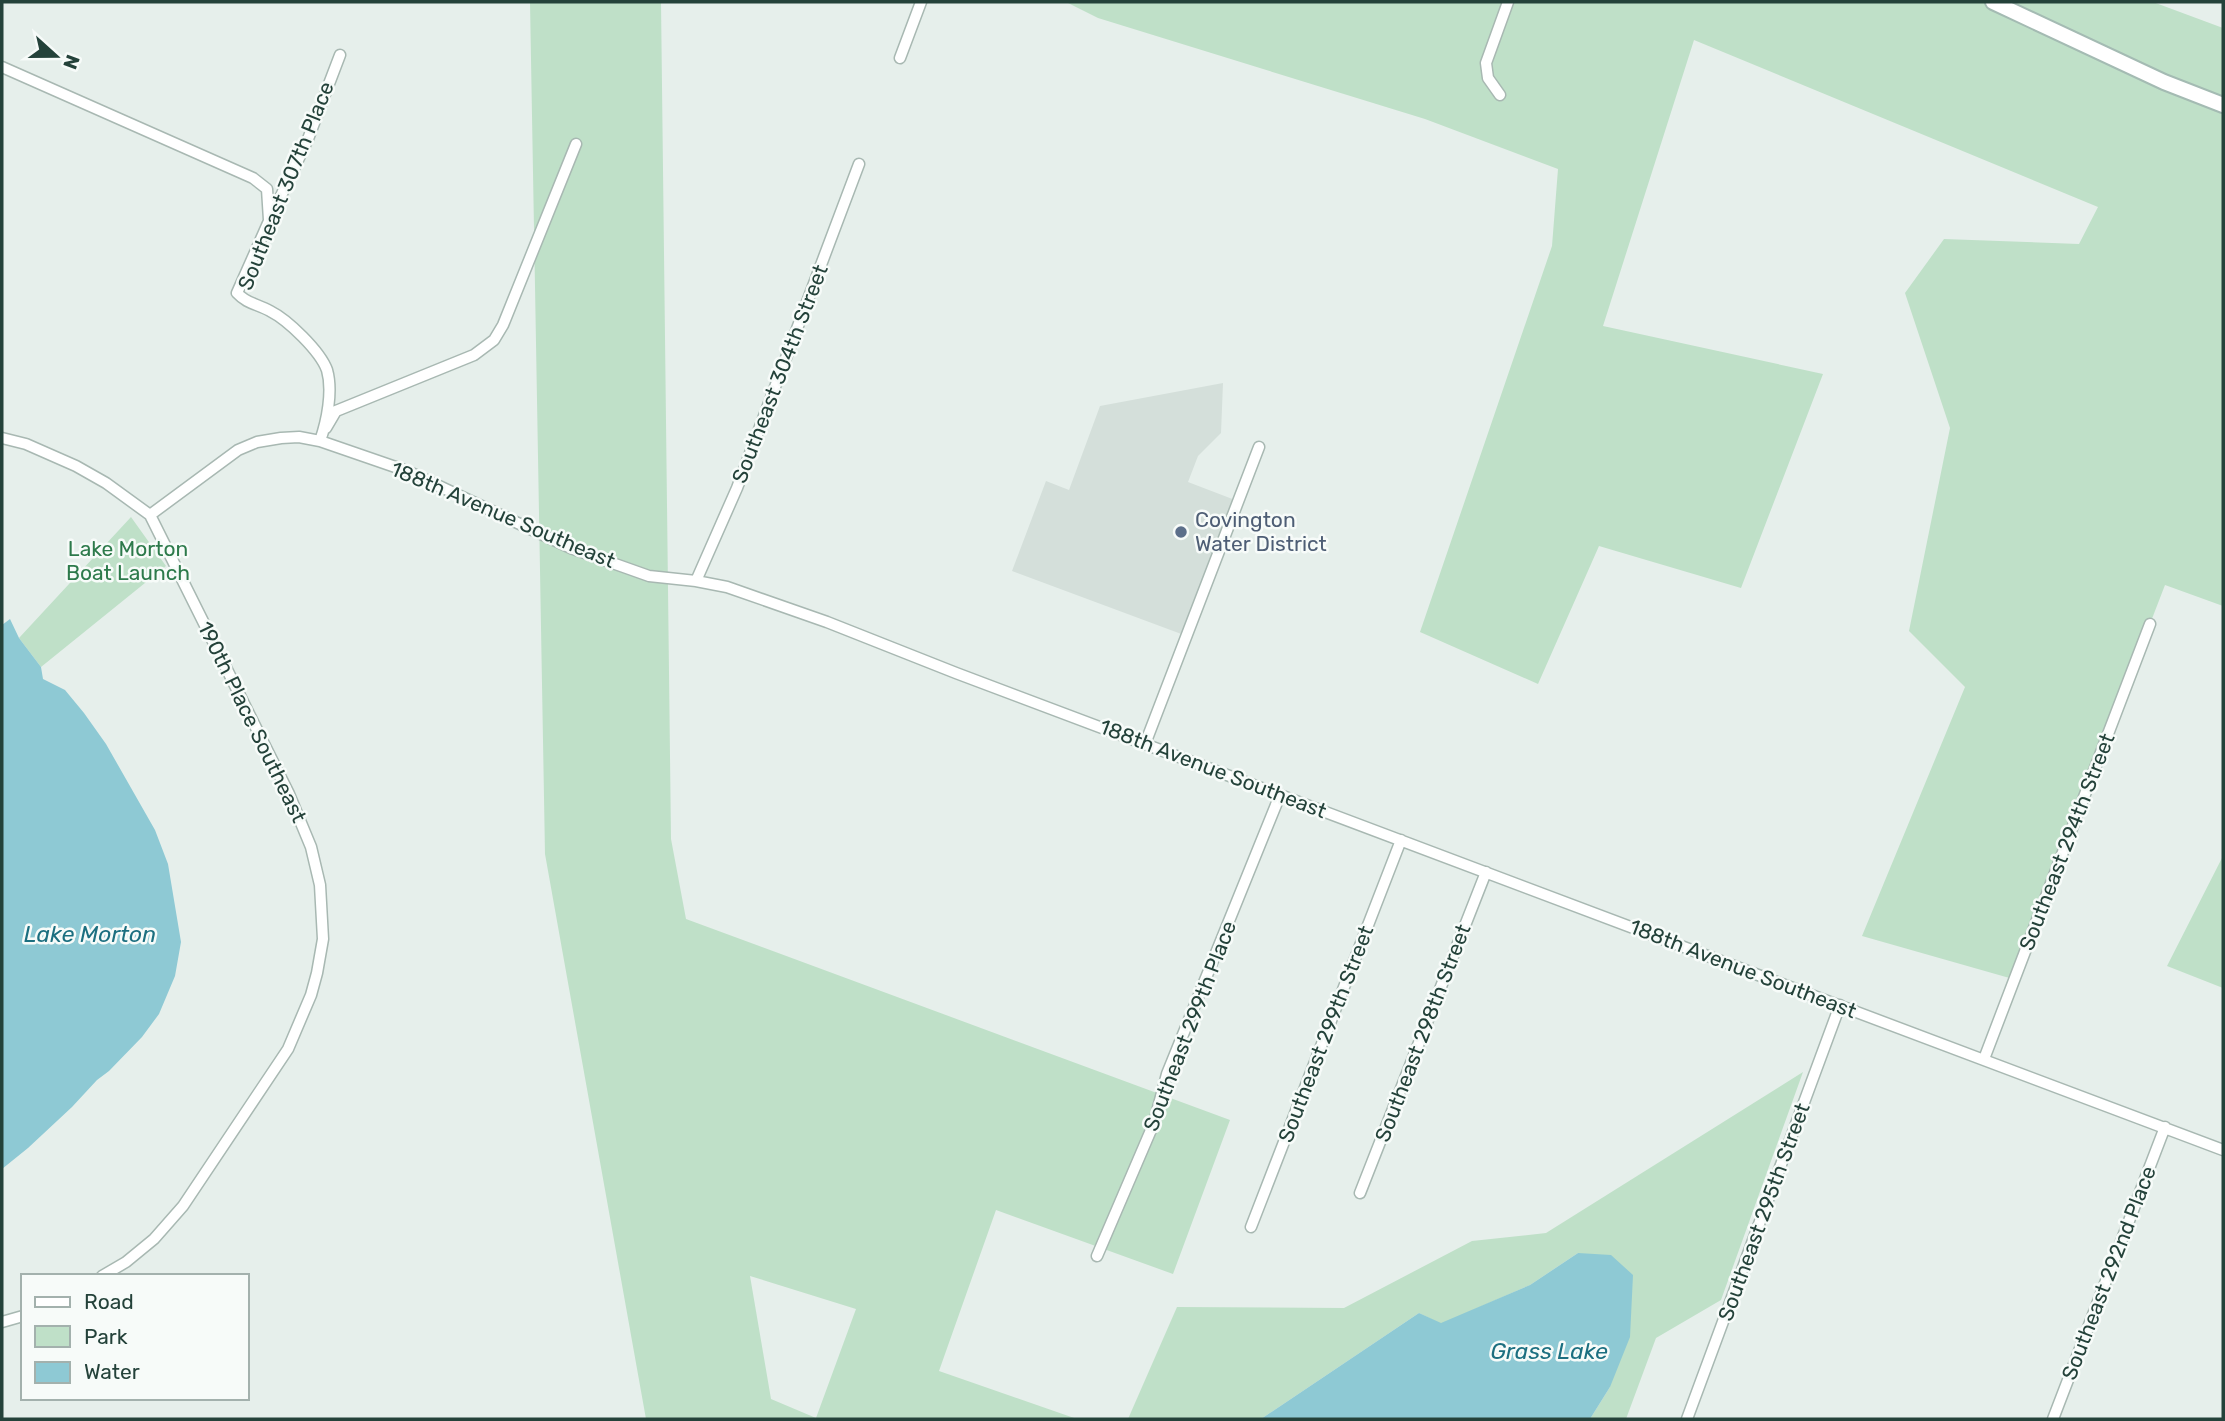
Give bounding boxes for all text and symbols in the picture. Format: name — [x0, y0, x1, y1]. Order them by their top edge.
north arrow — [21, 21, 91, 91]
text: N — [58, 51, 85, 72]
street label: Southeast 307th Place — [232, 78, 339, 294]
street label: Southeast 304th Street — [726, 261, 833, 487]
street label: 188th Avenue Southeast — [387, 456, 619, 573]
place label: Covington Water District — [1195, 507, 1327, 556]
marker: Covington Water District — [1173, 524, 1189, 540]
park label: Lake Morton Boat Launch — [66, 536, 190, 585]
street label: 190th Place Southeast — [193, 617, 312, 826]
street label: 188th Avenue Southeast — [1096, 714, 1330, 823]
street label: Southeast 294th Street — [2014, 730, 2120, 954]
street label: 188th Avenue Southeast — [1626, 914, 1860, 1023]
street label: Southeast 299th Place — [1138, 917, 1241, 1134]
water label: Lake Morton — [24, 920, 156, 948]
street label: Southeast 298th Street — [1369, 920, 1476, 1145]
street label: Southeast 299th Street — [1273, 922, 1378, 1146]
street label: Southeast 295th Street — [1712, 1099, 1815, 1324]
street label: Southeast 292nd Place — [2056, 1162, 2161, 1383]
legend — [21, 1274, 248, 1400]
text: Road — [84, 1289, 134, 1314]
text: Park — [84, 1324, 128, 1349]
water label: Grass Lake — [1490, 1337, 1608, 1365]
text: Water — [84, 1359, 140, 1384]

